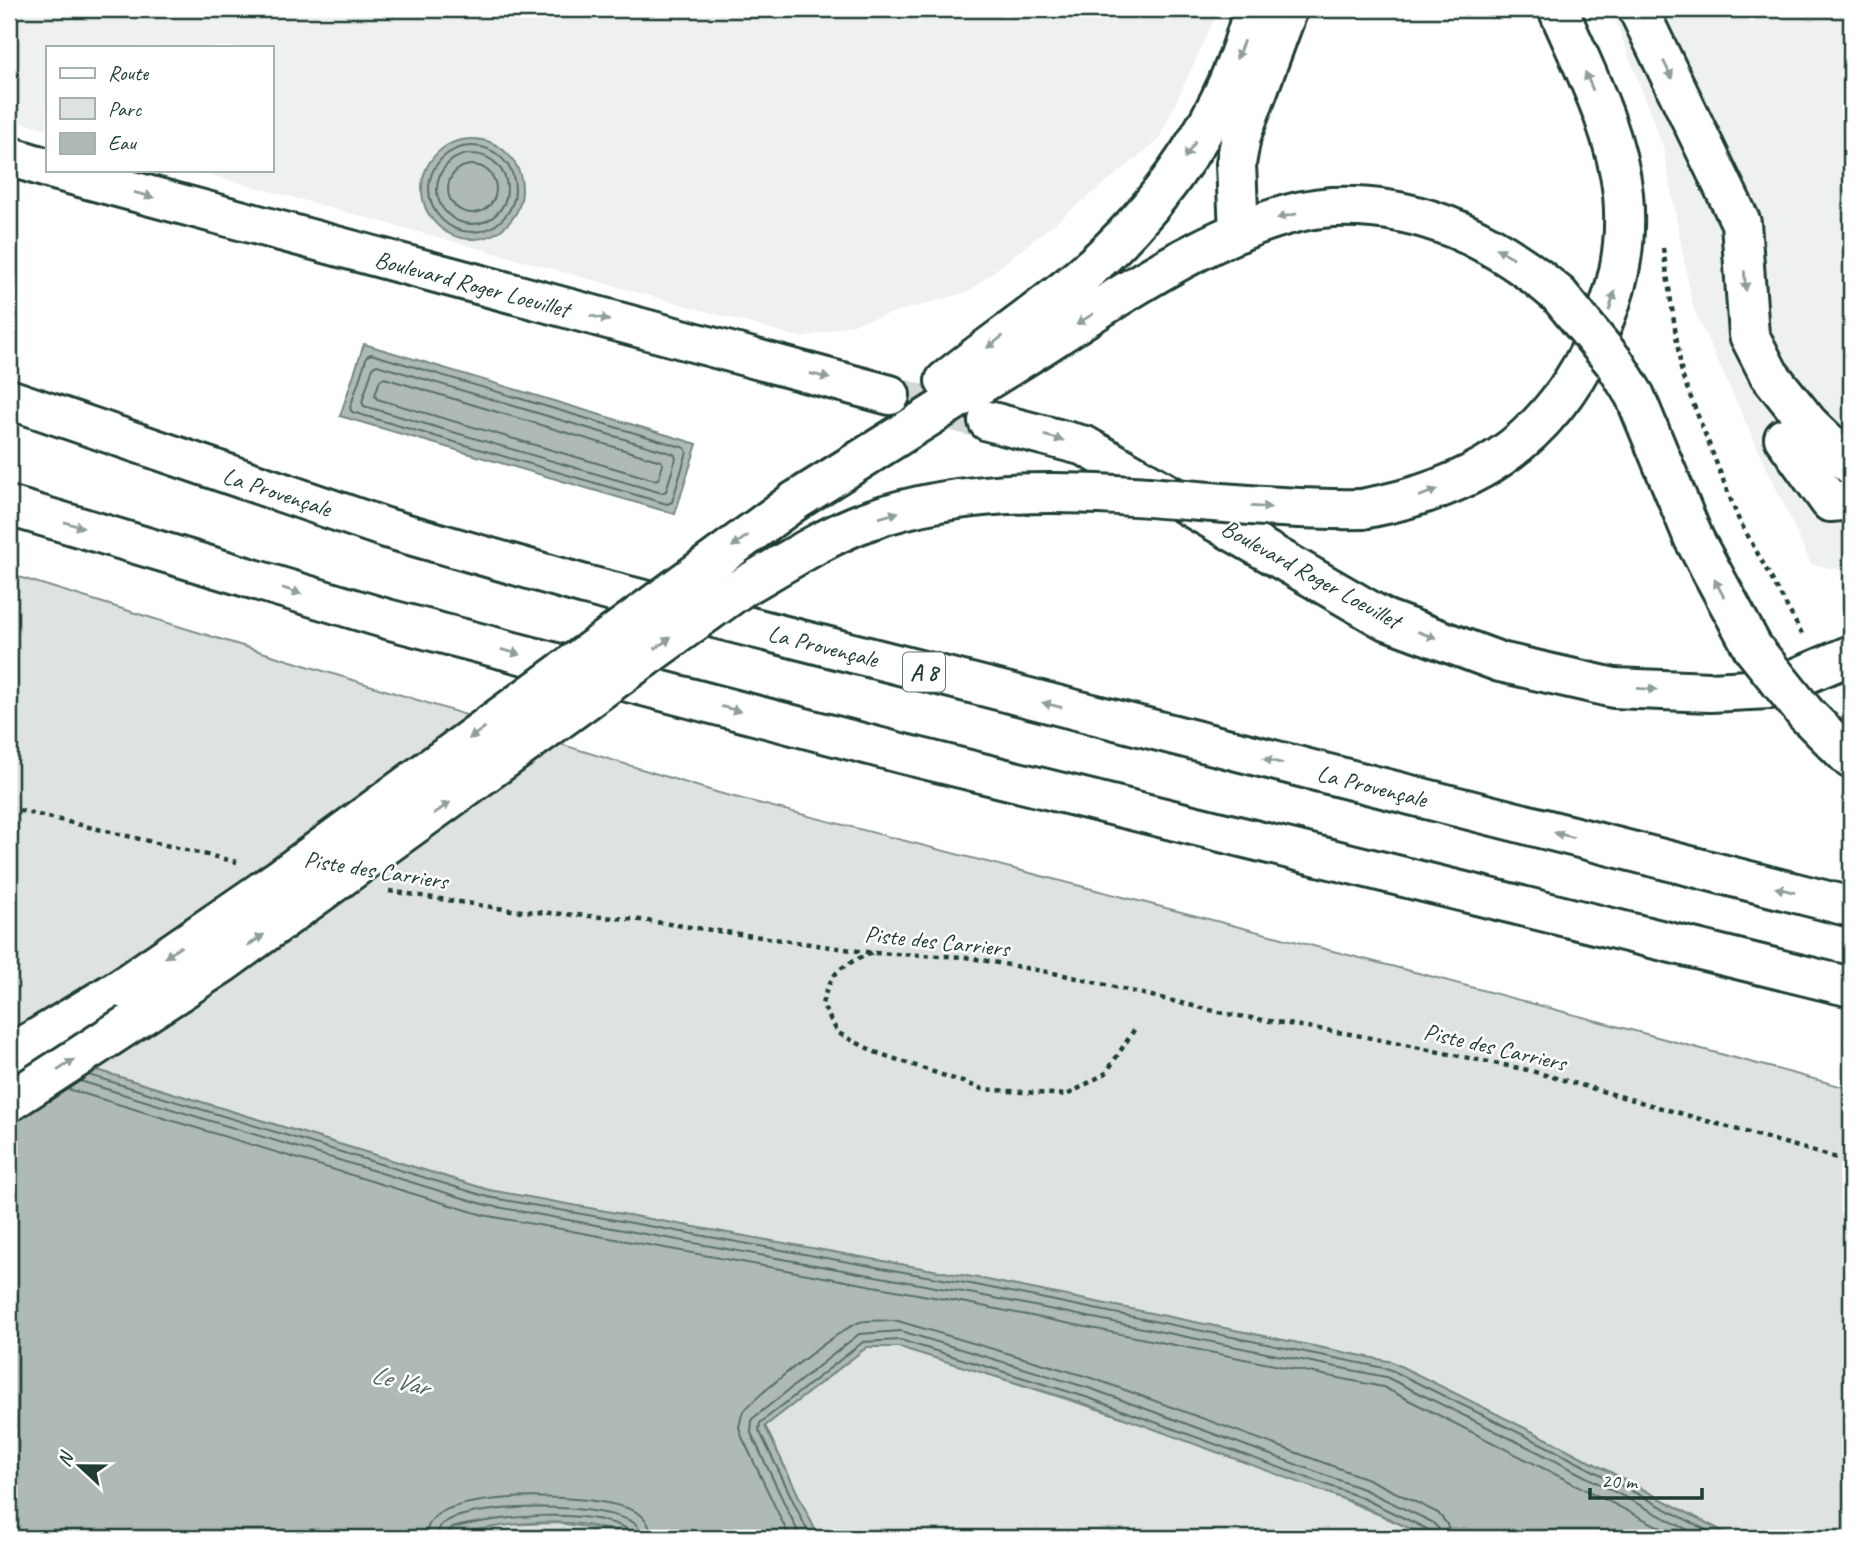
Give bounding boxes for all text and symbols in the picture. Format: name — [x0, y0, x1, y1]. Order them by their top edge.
one-way arrow — [1234, 39, 1245, 60]
legend — [46, 46, 273, 172]
text: Route — [108, 60, 149, 86]
one-way arrow — [1662, 60, 1674, 80]
one-way arrow — [1583, 70, 1594, 91]
text: Parc — [108, 96, 143, 122]
text: Eau — [108, 130, 137, 156]
one-way arrow — [1184, 140, 1197, 160]
one-way arrow — [133, 191, 154, 201]
one-way arrow — [1276, 210, 1298, 221]
street label: Boulevard Roger Loeuillet — [372, 244, 575, 325]
one-way arrow — [1495, 247, 1515, 259]
one-way arrow — [1740, 270, 1751, 292]
one-way arrow — [1607, 290, 1617, 311]
one-way arrow — [1075, 312, 1095, 325]
one-way arrow — [589, 313, 611, 324]
one-way arrow — [986, 335, 1004, 349]
one-way arrow — [809, 371, 831, 382]
one-way arrow — [1043, 433, 1065, 444]
street label: La Provençale — [219, 460, 337, 524]
one-way arrow — [1418, 487, 1439, 498]
one-way arrow — [1250, 502, 1272, 513]
one-way arrow — [878, 509, 900, 520]
street label: Boulevard Roger Loeuillet — [1216, 512, 1408, 637]
one-way arrow — [64, 521, 85, 531]
one-way arrow — [731, 534, 749, 548]
one-way arrow — [1713, 578, 1725, 598]
one-way arrow — [282, 586, 303, 596]
street label: La Provençale — [765, 618, 883, 675]
one-way arrow — [1416, 630, 1437, 641]
one-way arrow — [654, 636, 672, 650]
one-way arrow — [501, 647, 522, 657]
road number: A 8 — [903, 652, 945, 692]
one-way arrow — [1636, 684, 1658, 695]
one-way arrow — [1041, 699, 1063, 710]
one-way arrow — [721, 704, 743, 715]
one-way arrow — [468, 726, 486, 740]
one-way arrow — [1261, 755, 1283, 766]
street label: La Provençale — [1314, 758, 1432, 815]
one-way arrow — [433, 801, 451, 815]
one-way arrow — [1553, 829, 1575, 840]
street label: Piste des Carriers — [302, 844, 452, 896]
one-way arrow — [1774, 884, 1796, 895]
street label: Piste des Carriers — [863, 919, 1012, 964]
one-way arrow — [247, 933, 265, 947]
one-way arrow — [164, 945, 182, 959]
street label: Piste des Carriers — [1421, 1016, 1571, 1078]
one-way arrow — [57, 1059, 76, 1072]
water label: Le Var — [368, 1358, 436, 1405]
north arrow — [46, 1432, 116, 1502]
text: N — [52, 1447, 80, 1470]
scale bar — [1590, 1456, 1702, 1500]
text: 20 m — [1601, 1468, 1639, 1494]

